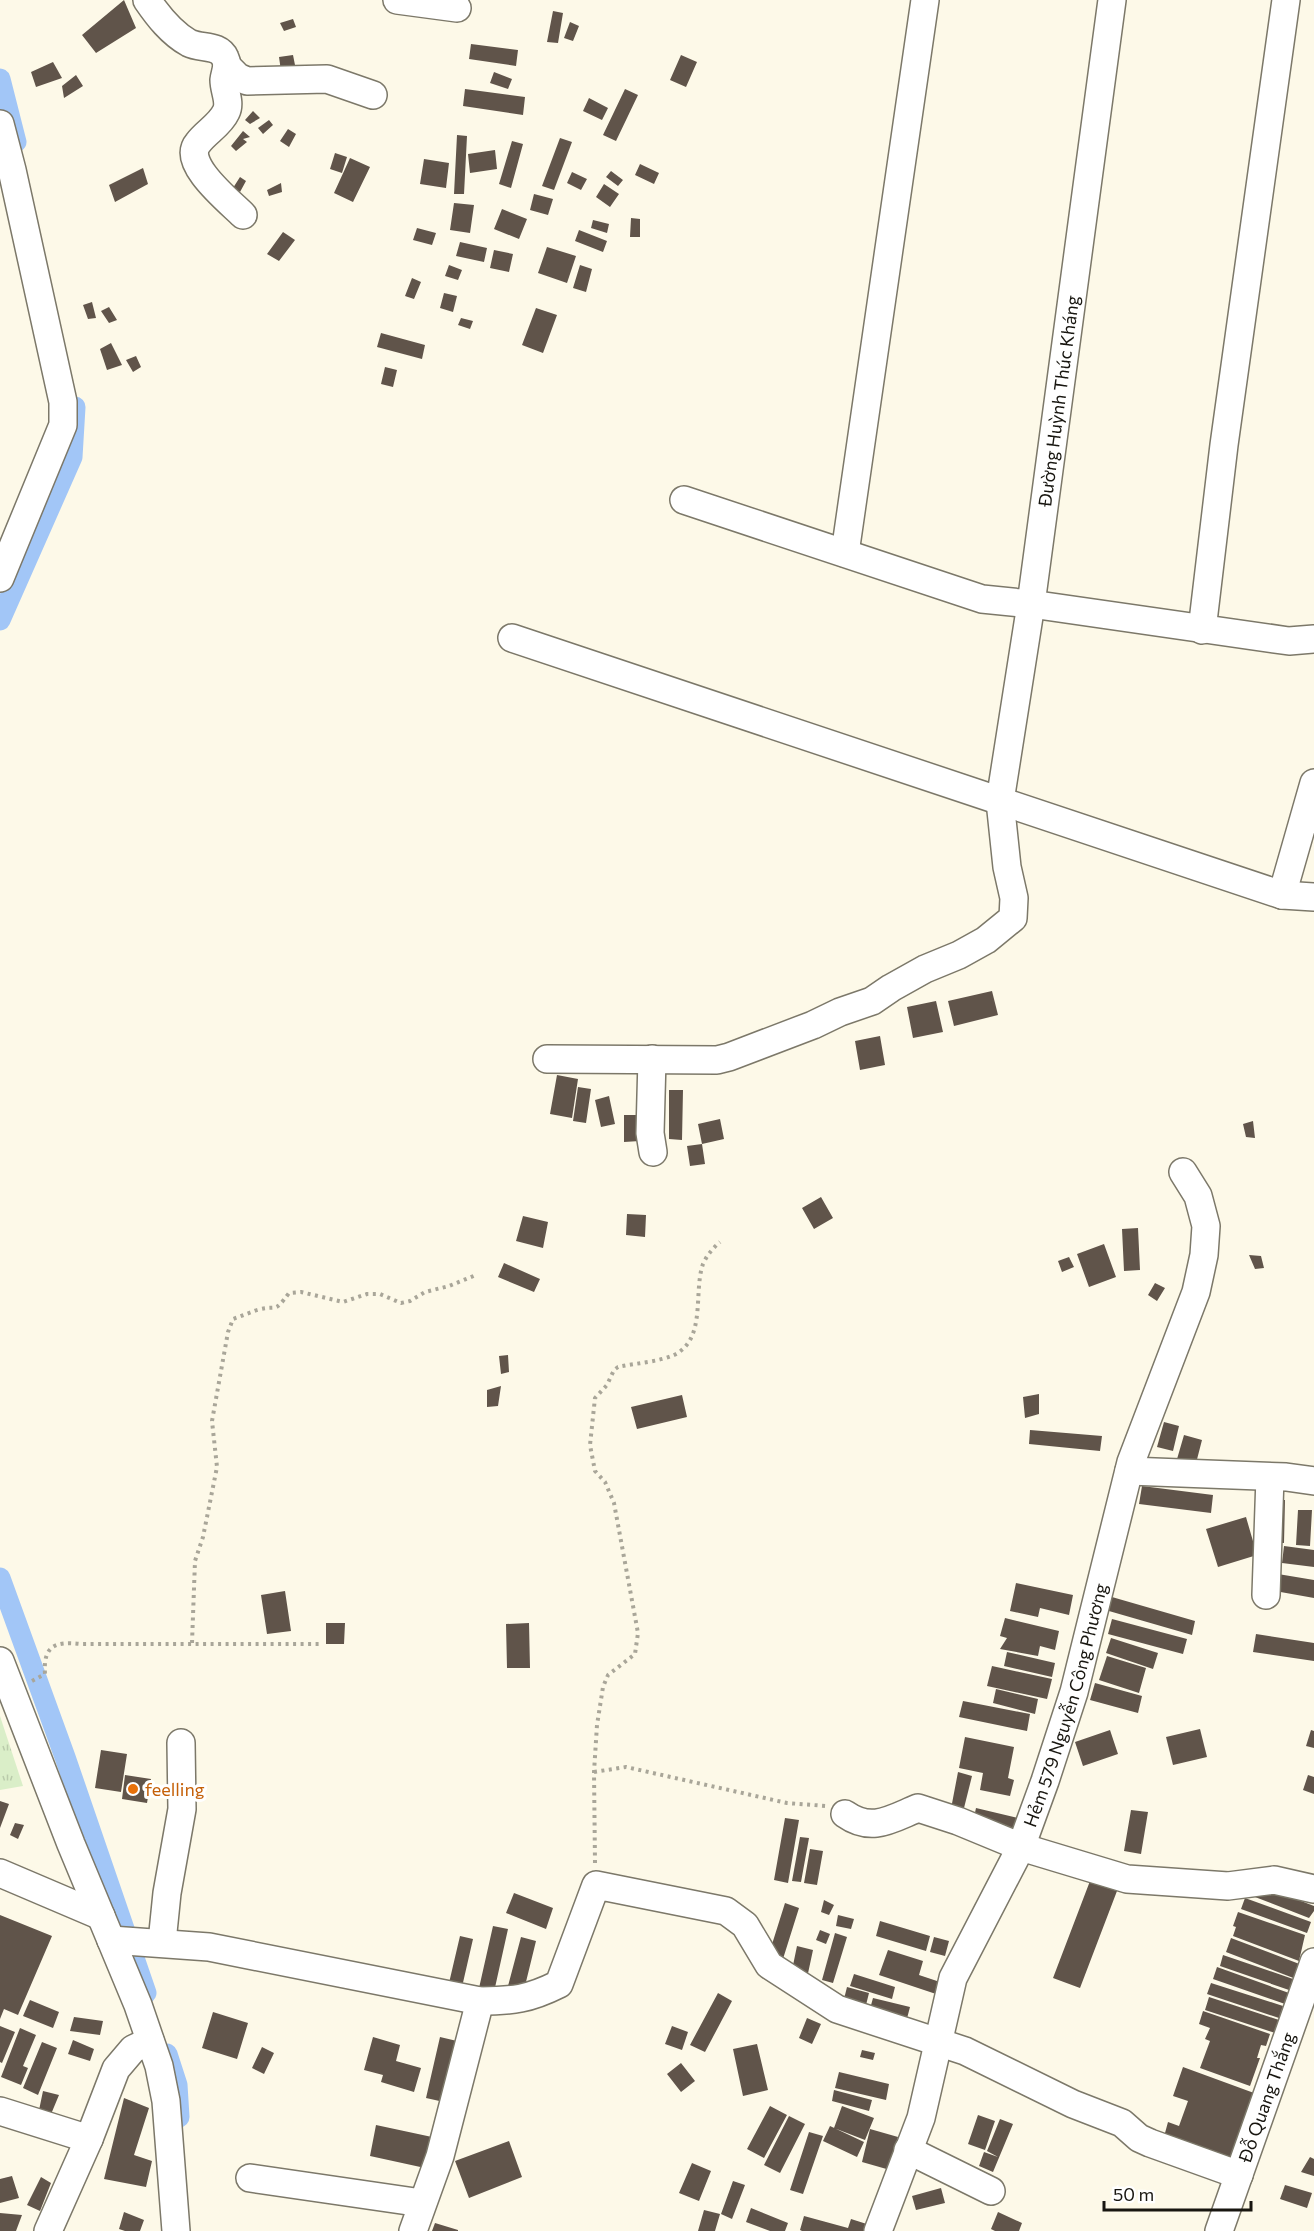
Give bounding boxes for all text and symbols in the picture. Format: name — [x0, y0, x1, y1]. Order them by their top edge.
street label: Đường Huỳnh Thúc Kháng — [1033, 294, 1083, 509]
street label: Hẻm 579 Nguyễn Công Phương — [1018, 1581, 1112, 1830]
place label: feelling — [145, 1778, 205, 1800]
marker: feelling — [126, 1782, 140, 1796]
street label: Đỗ Quang Thắng — [1233, 2029, 1299, 2166]
scale bar — [1104, 2174, 1251, 2212]
text: 50 m — [1113, 2183, 1154, 2205]

